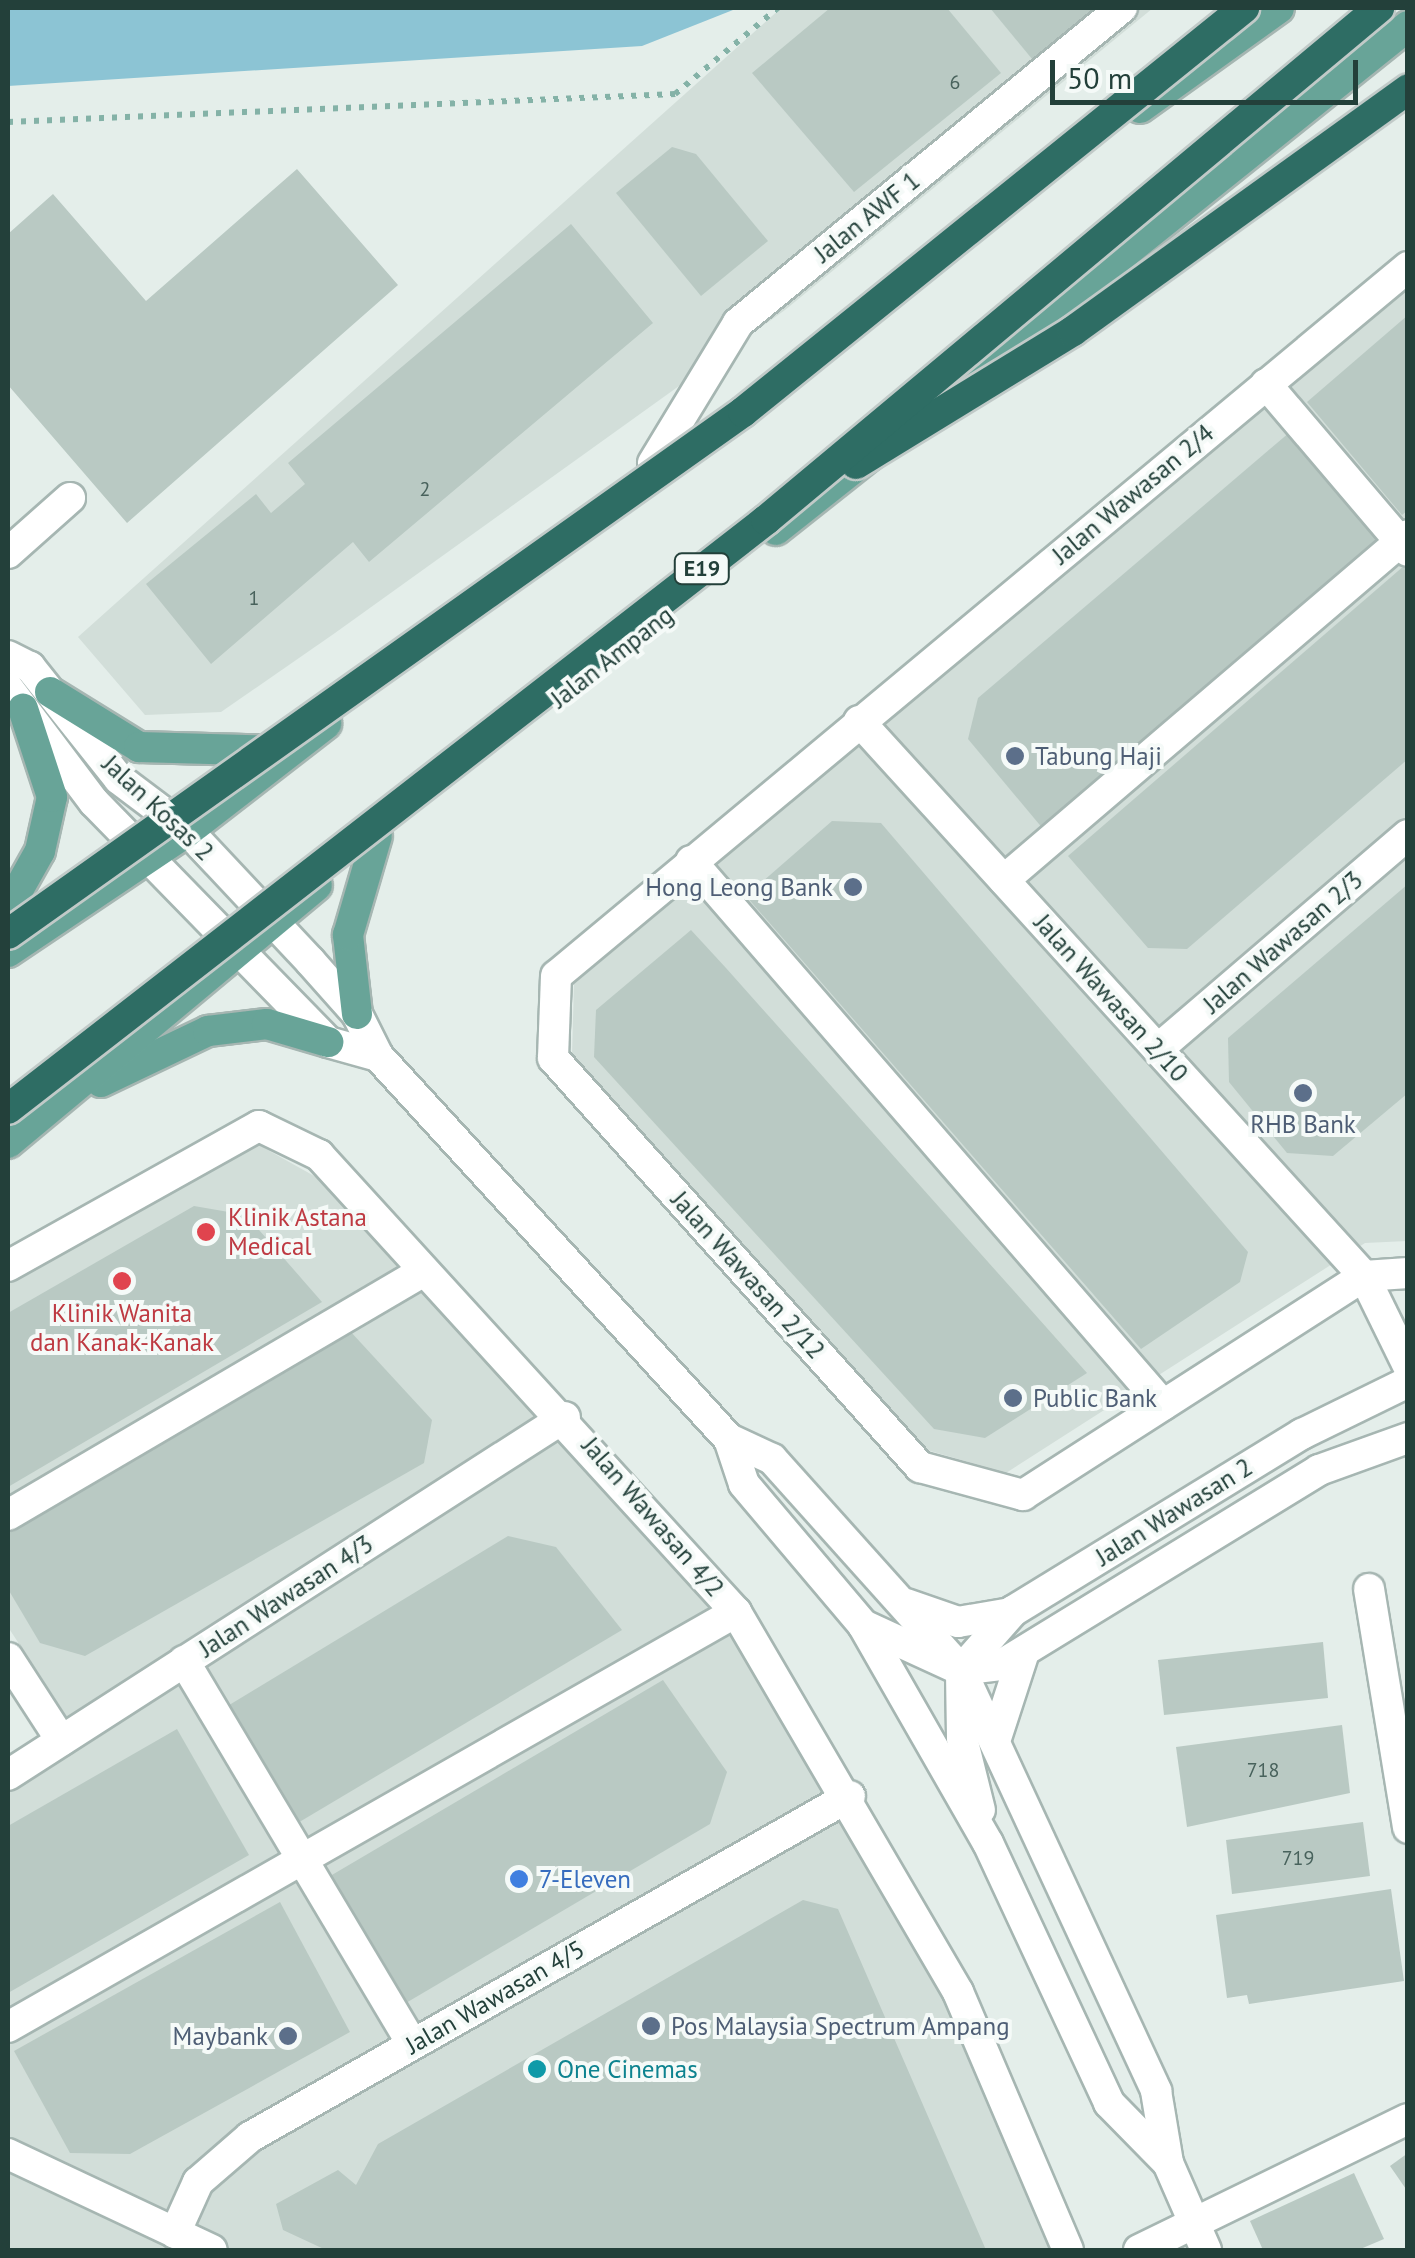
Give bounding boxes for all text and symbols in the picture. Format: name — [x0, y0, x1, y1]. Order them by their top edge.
scale bar — [1055, 40, 1362, 102]
text: 50 m — [1067, 58, 1132, 97]
house number: 6 — [950, 70, 960, 94]
street label: Jalan AWF 1 — [808, 165, 926, 269]
street label: Jalan Wawasan 2/4 — [1046, 418, 1220, 570]
house number: 2 — [420, 477, 430, 501]
road number: E19 — [672, 552, 732, 586]
house number: 1 — [249, 586, 259, 610]
street label: Jalan Ampang — [545, 600, 679, 714]
place label: Tabung Haji — [1035, 741, 1162, 771]
marker: Tabung Haji — [1004, 745, 1026, 767]
street label: Jalan Kosas 2 — [96, 749, 220, 867]
street label: Jalan Wawasan 2/3 — [1197, 864, 1369, 1020]
place label: Hong Leong Bank — [645, 872, 833, 902]
marker: Hong Leong Bank — [842, 876, 864, 898]
street label: Jalan Wawasan 2/10 — [1028, 908, 1194, 1088]
marker: RHB Bank — [1292, 1082, 1314, 1104]
place label: RHB Bank — [1250, 1109, 1356, 1139]
street label: Jalan Wawasan 2/12 — [665, 1185, 831, 1365]
place label: Klinik Astana Medical — [228, 1203, 368, 1262]
marker: Klinik Astana Medical — [193, 1219, 219, 1245]
marker: Klinik Wanita dan Kanak-Kanak — [109, 1268, 135, 1294]
place label: Klinik Wanita dan Kanak-Kanak — [30, 1299, 214, 1358]
place label: Public Bank — [1033, 1383, 1158, 1413]
marker: Public Bank — [1002, 1387, 1024, 1409]
street label: Jalan Wawasan 4/2 — [575, 1431, 731, 1603]
street label: Jalan Wawasan 2 — [1090, 1452, 1258, 1572]
street label: Jalan Wawasan 4/3 — [193, 1528, 379, 1664]
house number: 718 — [1247, 1758, 1279, 1782]
house number: 719 — [1282, 1846, 1314, 1870]
place label: 7-Eleven — [539, 1864, 631, 1894]
marker: 7-Eleven — [508, 1868, 530, 1890]
street label: Jalan Wawasan 4/5 — [400, 1934, 590, 2060]
place label: Pos Malaysia Spectrum Ampang — [671, 2011, 1010, 2041]
marker: Pos Malaysia Spectrum Ampang — [640, 2015, 662, 2037]
place label: Maybank — [173, 2021, 268, 2051]
marker: Maybank — [277, 2025, 299, 2047]
place label: One Cinemas — [557, 2054, 698, 2084]
marker: One Cinemas — [526, 2058, 548, 2080]

